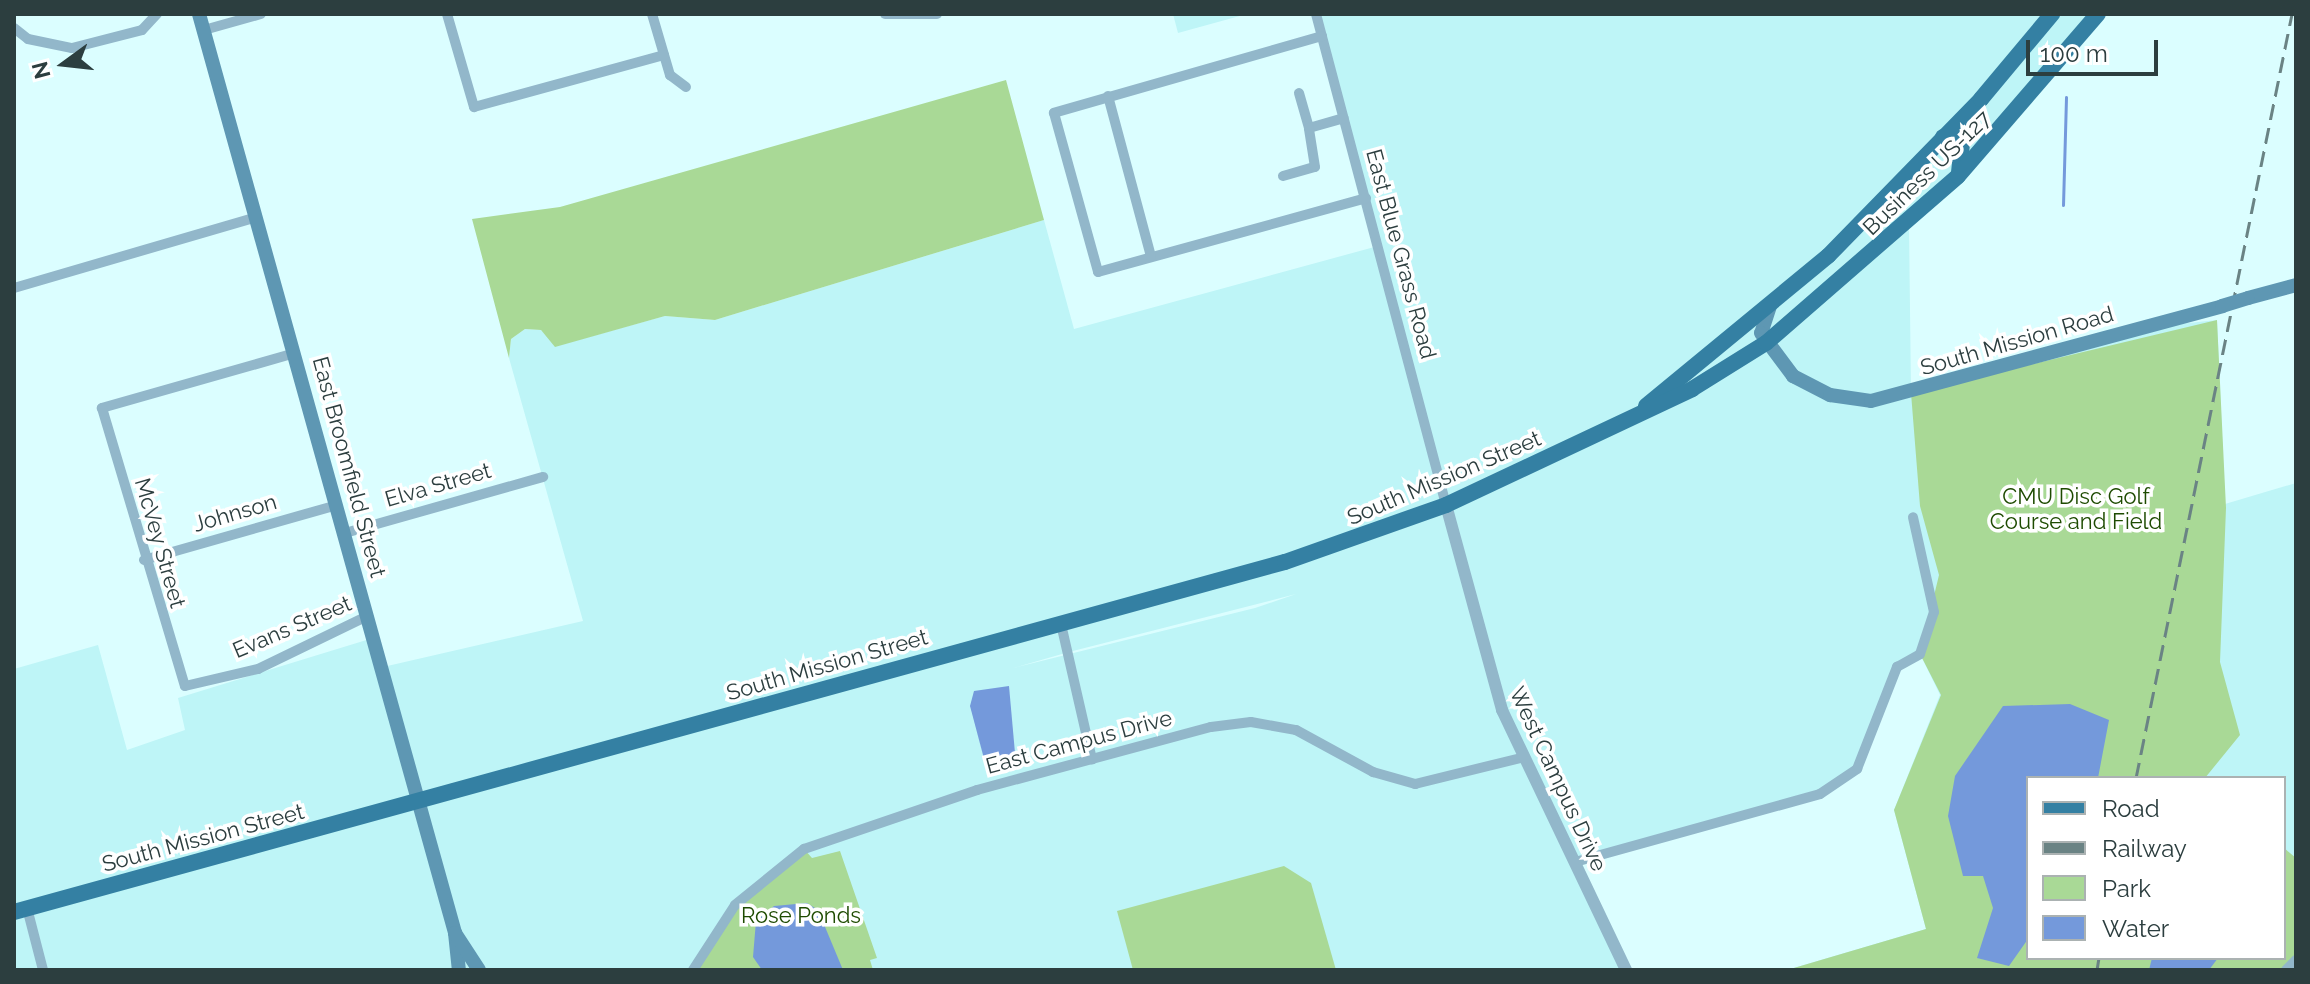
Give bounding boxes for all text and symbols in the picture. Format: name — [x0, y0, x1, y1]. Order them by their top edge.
north arrow — [24, 24, 104, 104]
scale bar — [2030, 24, 2162, 74]
text: 100 m — [2040, 39, 2108, 68]
text: N — [26, 59, 56, 82]
street label: Business US-127 — [1858, 105, 1996, 241]
street label: East Blue Grass Road — [1360, 146, 1442, 362]
street label: South Mission Road — [1917, 301, 2117, 381]
street label: East Broomfield Street — [307, 354, 391, 580]
street label: South Mission Street — [1343, 425, 1545, 531]
street label: Elva Street — [382, 457, 494, 513]
street label: McVey Street — [129, 475, 191, 611]
park label: CMU Disc Golf Course and Field — [1990, 483, 2162, 534]
street label: Johnson — [190, 489, 280, 537]
street label: Evans Street — [229, 590, 355, 664]
street label: South Mission Street — [723, 624, 931, 706]
street label: West Campus Drive — [1504, 682, 1612, 876]
street label: East Campus Drive — [983, 704, 1175, 780]
legend — [2026, 776, 2286, 960]
text: Road — [2102, 794, 2160, 823]
street label: South Mission Street — [99, 798, 307, 878]
text: Railway — [2102, 834, 2187, 863]
text: Park — [2102, 874, 2151, 903]
park label: Rose Ponds — [741, 903, 861, 929]
text: Water — [2102, 914, 2169, 943]

